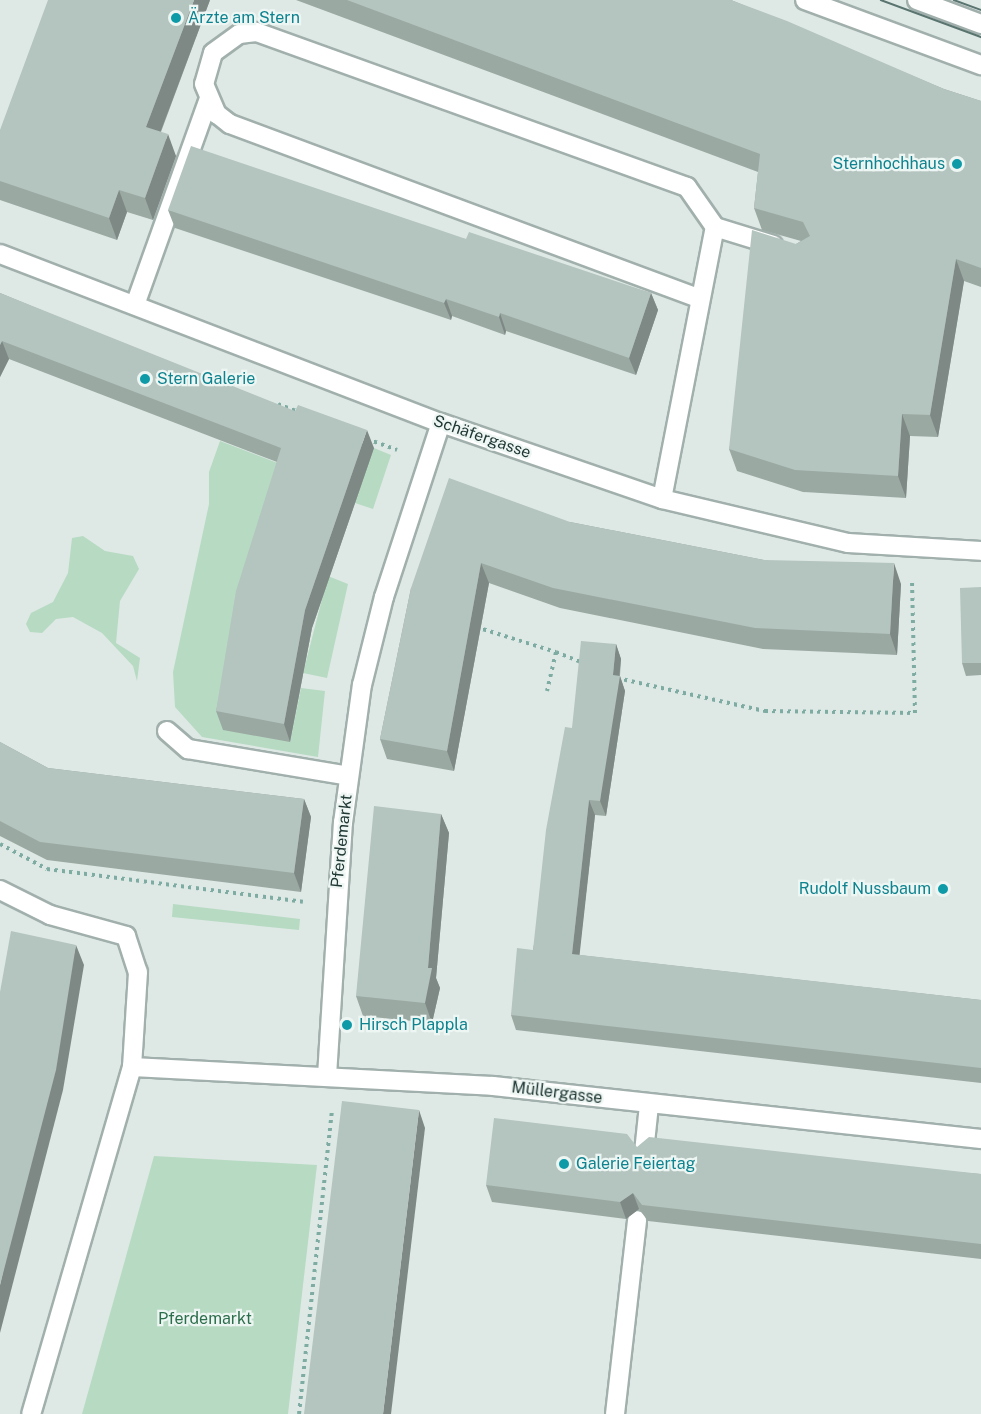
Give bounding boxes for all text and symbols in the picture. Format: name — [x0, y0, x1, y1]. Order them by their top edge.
place label: Ärzte am Stern — [188, 8, 300, 28]
marker: Ärzte am Stern — [169, 11, 183, 25]
place label: Sternhochhaus — [833, 154, 945, 174]
marker: Sternhochhaus — [950, 157, 964, 171]
place label: Stern Galerie — [157, 369, 255, 389]
marker: Stern Galerie — [138, 372, 152, 386]
street label: Schäfergasse — [431, 411, 533, 463]
street label: Pferdemarkt — [328, 793, 356, 889]
place label: Rudolf Nussbaum — [799, 879, 931, 899]
marker: Rudolf Nussbaum — [936, 882, 950, 896]
place label: Hirsch Plappla — [359, 1015, 468, 1035]
marker: Hirsch Plappla — [340, 1018, 354, 1032]
street label: Müllergasse — [510, 1078, 604, 1108]
place label: Galerie Feiertag — [576, 1154, 696, 1174]
marker: Galerie Feiertag — [557, 1157, 571, 1171]
park label: Pferdemarkt — [158, 1309, 252, 1329]

